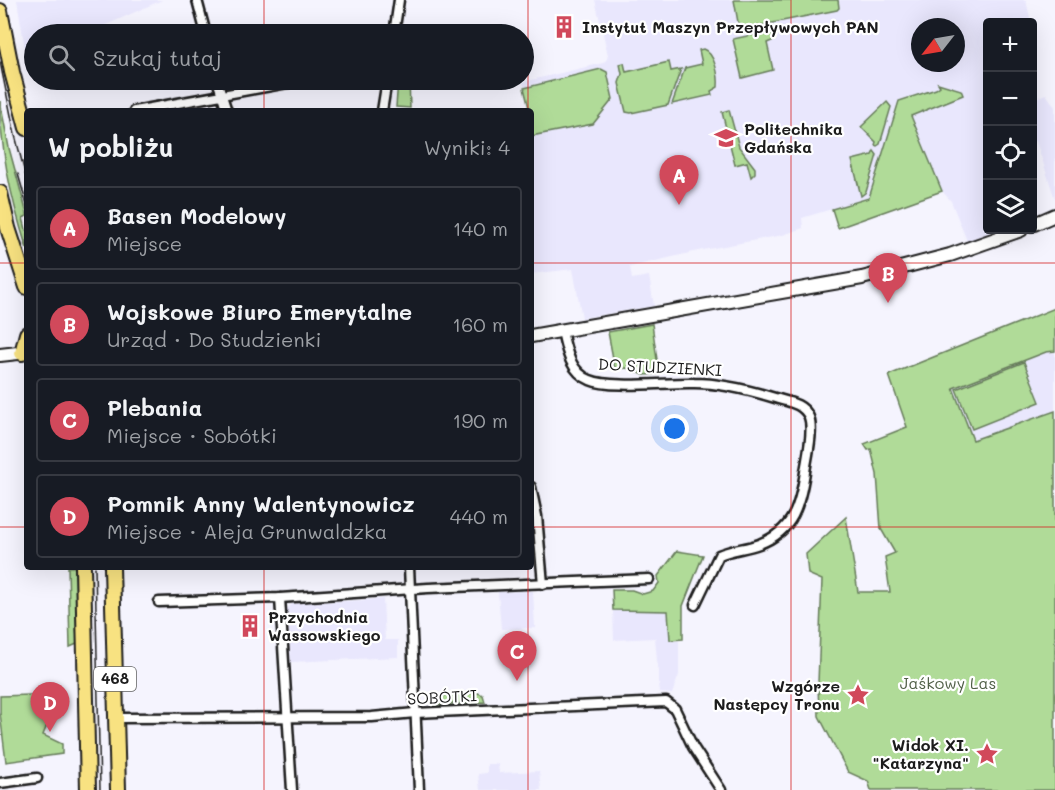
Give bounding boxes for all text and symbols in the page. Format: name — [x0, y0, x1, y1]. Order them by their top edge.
building icon: Instytut Maszyn Przepływowych PAN — [551, 14, 577, 40]
place label: Instytut Maszyn Przepływowych PAN — [582, 16, 879, 37]
north arrow — [911, 18, 965, 72]
map controls — [983, 18, 1037, 234]
button: + — [983, 18, 1037, 72]
search box — [24, 24, 534, 90]
icon: search — [45, 41, 78, 74]
text: Szukaj tutaj — [93, 43, 222, 72]
button: − — [983, 72, 1037, 126]
place label: Politechnika Gdańska — [744, 118, 843, 157]
school or university icon: Politechnika Gdańska — [713, 125, 739, 151]
button: locate — [983, 126, 1037, 180]
text: W pobliżu — [48, 130, 174, 164]
text: Wyniki: 4 — [424, 134, 510, 160]
pin: A — [660, 156, 698, 205]
button: layers — [983, 180, 1037, 234]
text: Basen Modelowy — [107, 201, 286, 230]
text: A — [63, 215, 76, 241]
text: 140 m — [453, 215, 508, 241]
text: Miejsce — [107, 230, 182, 256]
pin: B — [868, 254, 908, 303]
text: Wojskowe Biuro Emerytalne — [107, 297, 412, 326]
text: B — [63, 311, 76, 337]
text: 160 m — [452, 311, 508, 337]
text: Urząd · Do Studzienki — [107, 326, 321, 352]
street label: DO STUDZIENKI — [598, 353, 722, 380]
text: Plebania — [107, 393, 202, 422]
text: C — [62, 407, 77, 433]
text: 190 m — [453, 407, 508, 433]
your location — [660, 414, 689, 443]
text: Miejsce · Sobótki — [107, 422, 277, 448]
text: Pomnik Anny Walentynowicz — [107, 489, 415, 518]
text: D — [62, 503, 77, 529]
text: 440 m — [450, 503, 508, 529]
text: Miejsce · Aleja Grunwaldzka — [107, 518, 387, 544]
place label: Przychodnia Wassowskiego — [268, 606, 381, 645]
building icon: Przychodnia Wassowskiego — [237, 613, 263, 639]
pin: C — [498, 632, 536, 681]
road number: 468 — [94, 667, 136, 691]
park label: Jaśkowy Las — [900, 672, 996, 693]
place label: Wzgórze Następcy Tronu — [713, 675, 840, 714]
pin: D — [31, 682, 70, 732]
place icon: Wzgórze Następcy Tronu — [845, 682, 871, 708]
street label: SOBÓTKI — [407, 684, 477, 709]
place label: Widok XI. "Katarzyna" — [873, 734, 969, 773]
place icon: Widok XI. "Katarzyna" — [974, 741, 1000, 767]

